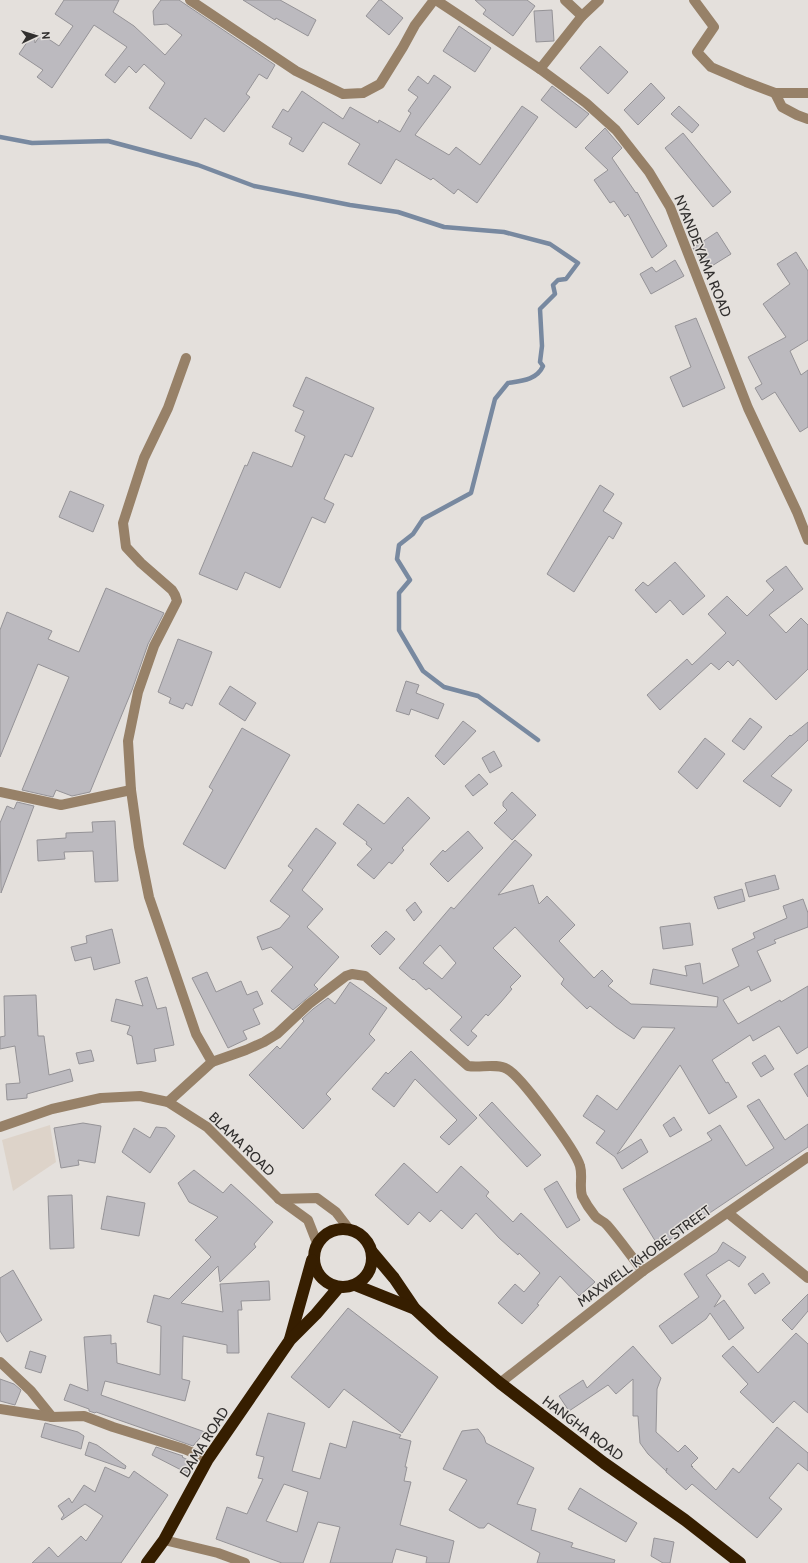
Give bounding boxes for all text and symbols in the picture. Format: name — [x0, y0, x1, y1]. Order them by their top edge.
north arrow — [16, 16, 56, 56]
text: N — [39, 31, 53, 40]
street label: NYANDEYAMA ROAD — [670, 192, 736, 320]
street label: BLAMA ROAD — [205, 1108, 279, 1180]
street label: MAXWELL KHOBE STREET — [573, 1201, 715, 1311]
street label: HANGHA ROAD — [539, 1392, 627, 1464]
street label: DAMA ROAD — [175, 1403, 233, 1481]

